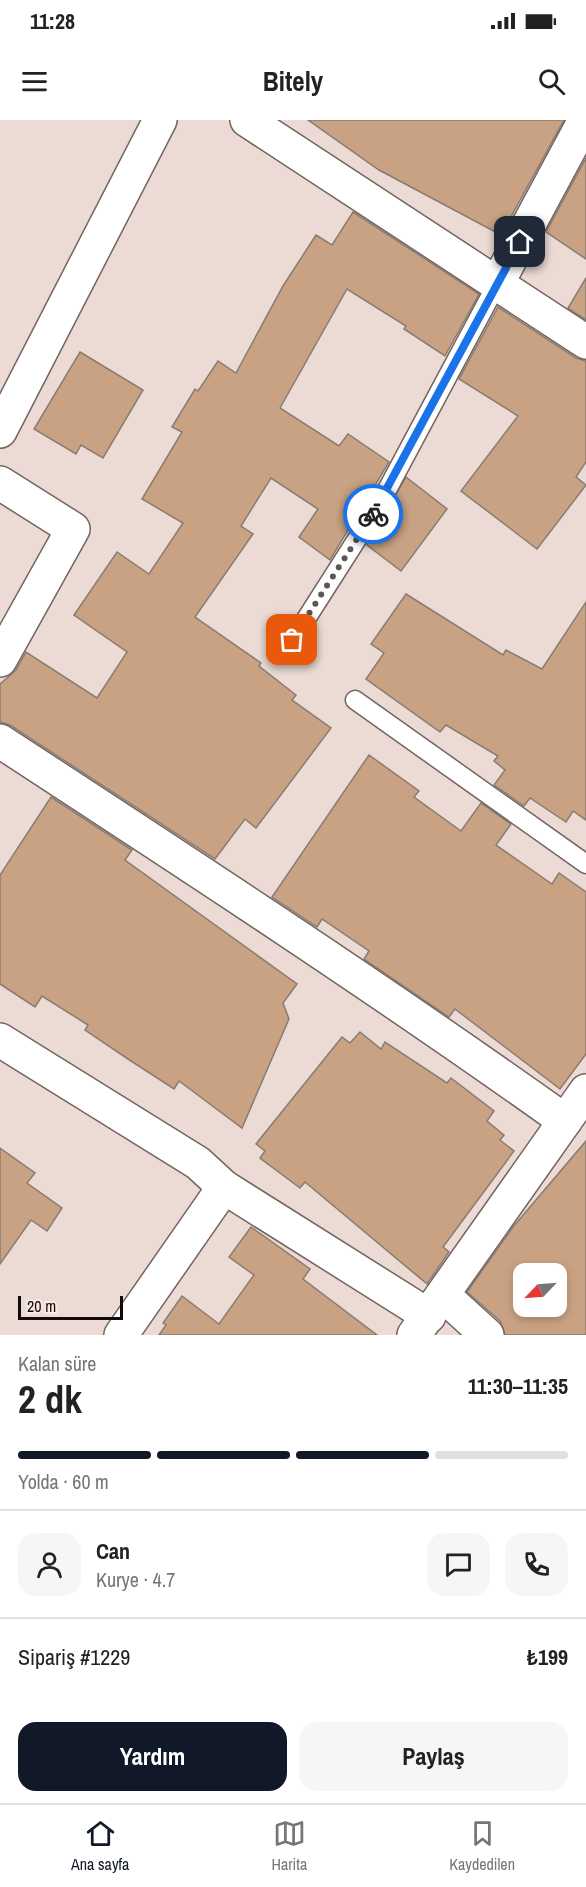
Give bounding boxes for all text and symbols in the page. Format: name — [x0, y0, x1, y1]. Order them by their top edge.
text: 11:28 — [30, 6, 75, 36]
text: Bitely — [263, 63, 323, 99]
icon: menu — [18, 65, 51, 98]
icon: search — [535, 65, 568, 98]
pin — [494, 216, 545, 267]
icon: home — [503, 225, 536, 258]
courier — [343, 484, 403, 544]
icon: bike — [357, 498, 390, 531]
pin — [266, 614, 317, 665]
icon: bag — [275, 623, 308, 656]
north arrow — [513, 1263, 567, 1317]
map controls — [513, 1263, 567, 1317]
scale bar — [18, 1293, 123, 1320]
text: 20 m — [27, 1295, 56, 1317]
text: Kalan süre — [18, 1350, 96, 1377]
text: 11:30–11:35 — [468, 1371, 568, 1401]
text: 2 dk — [18, 1373, 82, 1425]
text: Yolda · 60 m — [18, 1468, 109, 1495]
button: person — [18, 1533, 81, 1596]
button: chat — [427, 1533, 490, 1596]
button: phone — [505, 1533, 568, 1596]
text: Can — [96, 1536, 130, 1566]
text: Kurye · 4.7 — [96, 1566, 175, 1593]
text: Sipariş #1229 — [18, 1642, 130, 1672]
text: ₺199 — [527, 1642, 568, 1672]
button: Yardım — [18, 1722, 287, 1791]
button: Paylaş — [299, 1722, 568, 1791]
tab: Ana sayfa — [71, 1817, 129, 1875]
tab: Harita — [271, 1817, 307, 1875]
tab: Kaydedilen — [449, 1817, 515, 1875]

